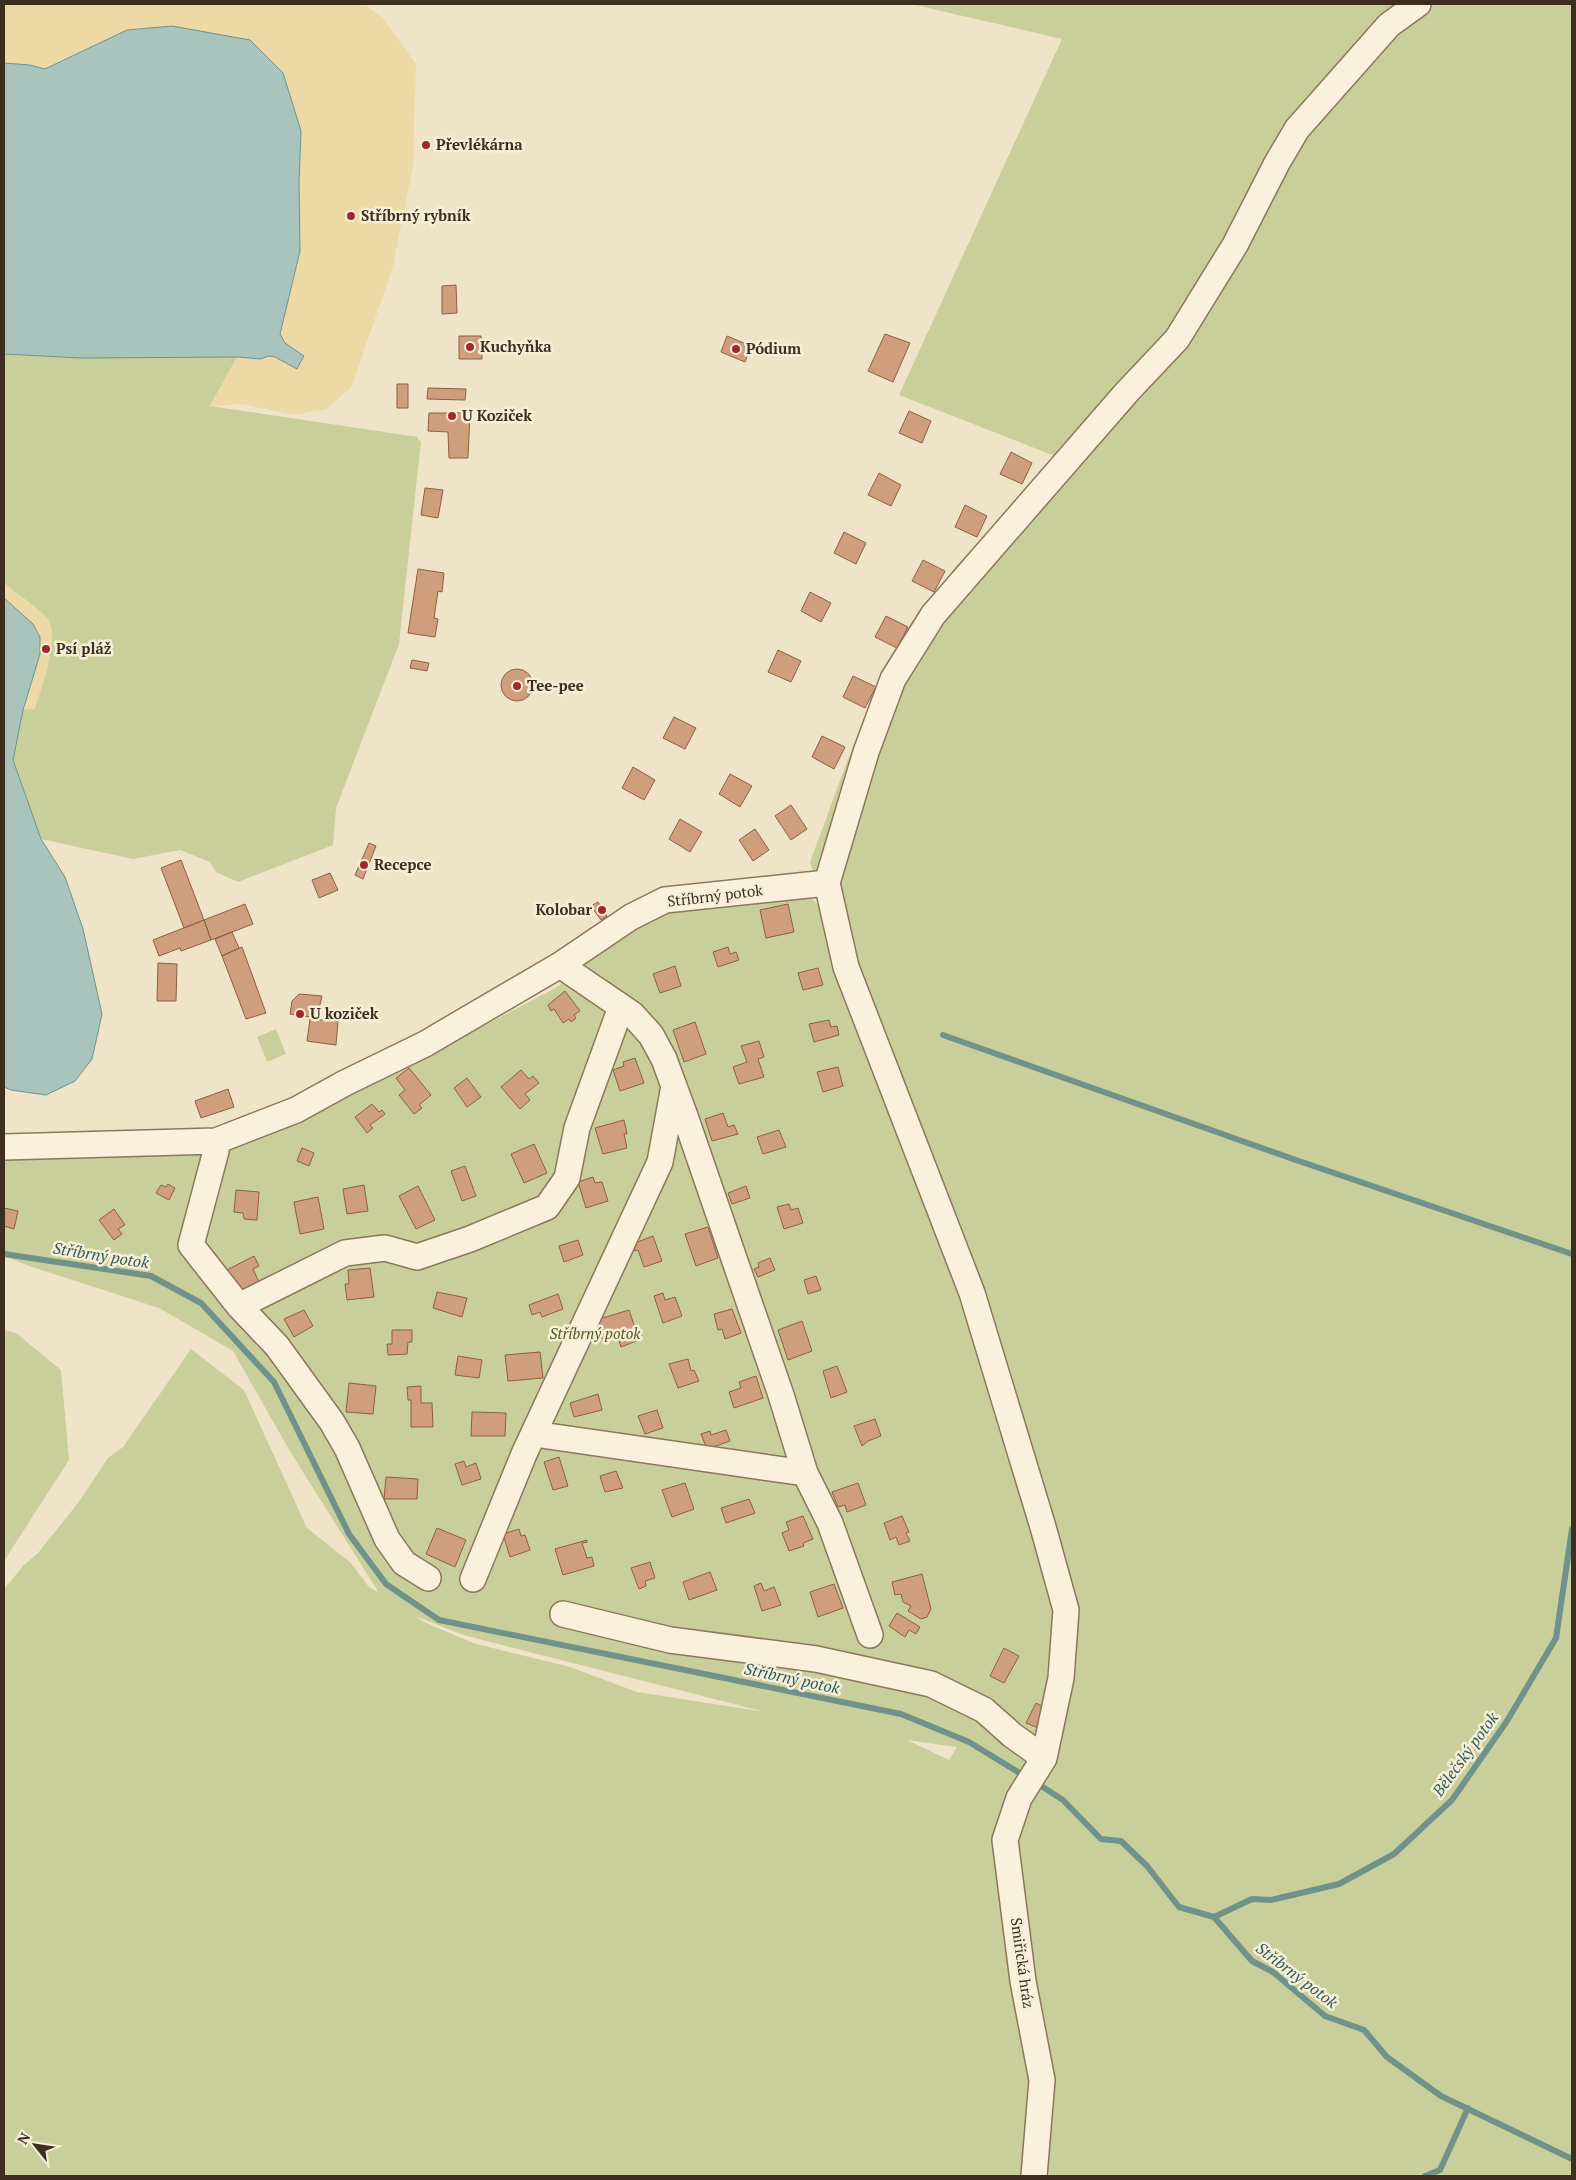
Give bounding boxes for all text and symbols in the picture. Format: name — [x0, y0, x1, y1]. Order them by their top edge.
place label: Převlékárna — [436, 134, 523, 154]
marker: Převlékárna — [420, 139, 432, 151]
place label: Stříbrný rybník — [361, 205, 471, 225]
marker: Stříbrný rybník — [345, 210, 357, 222]
place label: Kuchyňka — [480, 336, 552, 356]
place label: Pódium — [746, 338, 801, 358]
marker: Kuchyňka — [464, 341, 476, 353]
marker: Pódium — [730, 343, 742, 355]
place label: U Koziček — [462, 405, 532, 425]
marker: U Koziček — [446, 410, 458, 422]
place label: Psí pláž — [56, 638, 112, 658]
marker: Psí pláž — [40, 643, 52, 655]
place label: Tee-pee — [527, 675, 584, 695]
marker: Tee-pee — [511, 680, 523, 692]
place label: Recepce — [374, 854, 431, 874]
marker: Recepce — [358, 859, 370, 871]
street label: Stříbrný potok — [666, 879, 764, 911]
place label: Kolobar — [536, 899, 593, 919]
marker: Kolobar — [596, 904, 608, 916]
place label: U koziček — [310, 1003, 379, 1023]
marker: U koziček — [294, 1008, 306, 1020]
water label: Stříbrný potok — [51, 1237, 151, 1274]
park label: Stříbrný potok — [550, 1323, 641, 1343]
water label: Stříbrný potok — [742, 1657, 842, 1699]
water label: Bělečský potok — [1426, 1707, 1503, 1801]
street label: Smiřická hráz — [1007, 1916, 1039, 2009]
water label: Stříbrný potok — [1252, 1937, 1343, 2013]
north arrow — [10, 2120, 60, 2170]
text: N — [12, 2129, 34, 2148]

